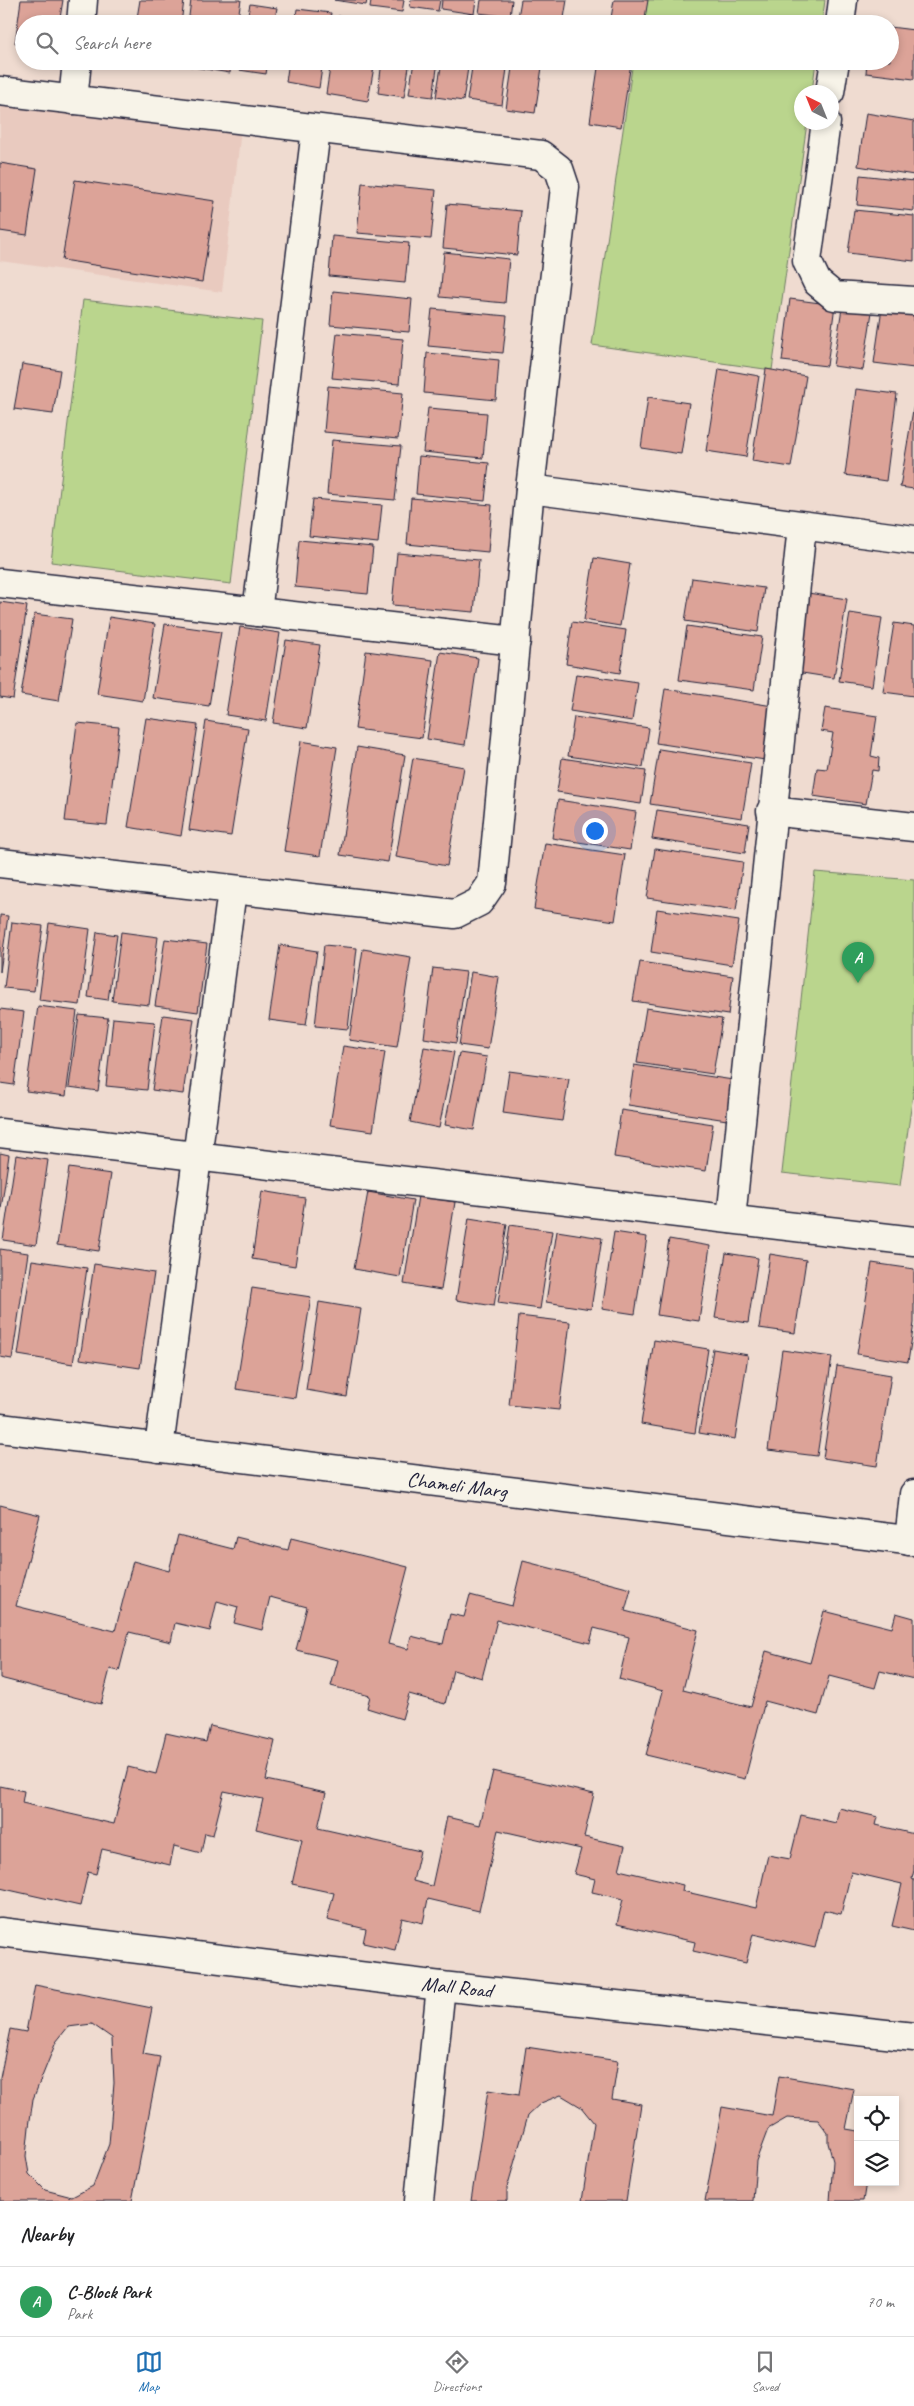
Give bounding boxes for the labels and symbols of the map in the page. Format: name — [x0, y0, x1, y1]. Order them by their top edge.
north arrow — [794, 85, 839, 130]
your location — [582, 818, 608, 844]
pin: A — [842, 942, 874, 983]
street label: Chameli Marg — [406, 1466, 510, 1504]
street label: Mall Road — [420, 1970, 496, 2004]

